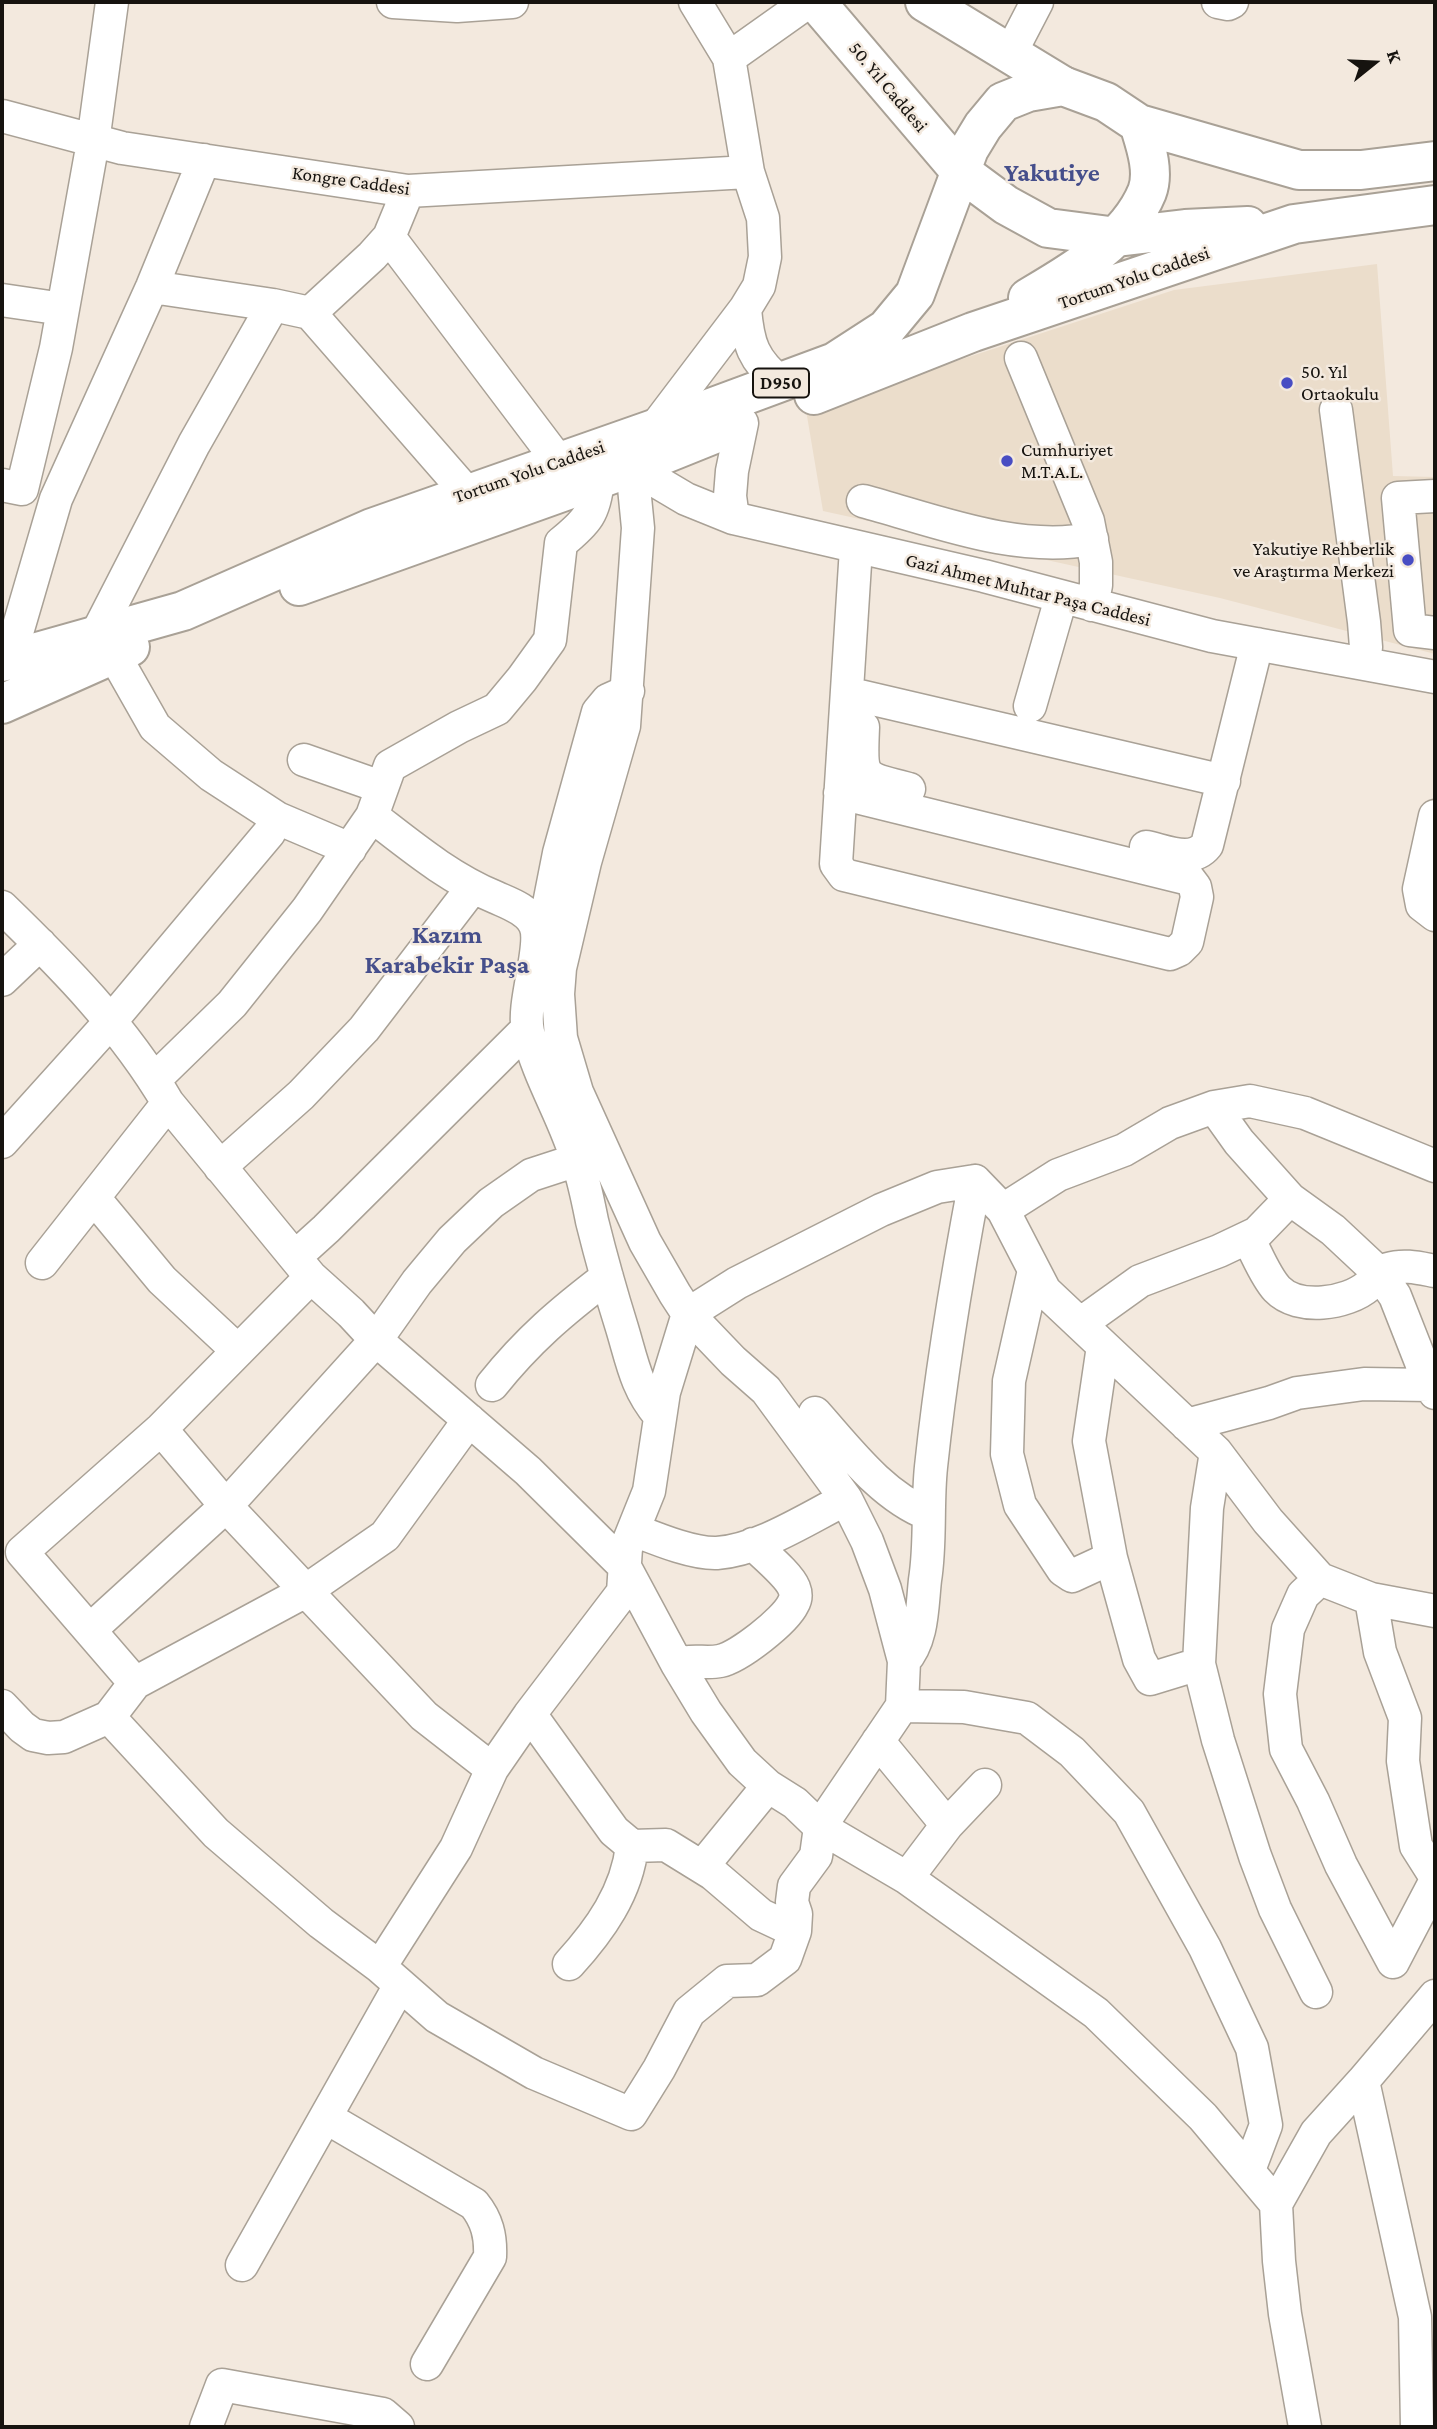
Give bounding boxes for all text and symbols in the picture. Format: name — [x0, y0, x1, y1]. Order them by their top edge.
north arrow — [1339, 28, 1409, 98]
street label: 50. Yıl Caddesi — [844, 37, 932, 137]
text: K — [1383, 47, 1406, 65]
district label: Yakutiye — [1004, 157, 1100, 189]
street label: Kongre Caddesi — [291, 161, 411, 201]
street label: Tortum Yolu Caddesi — [1055, 241, 1213, 315]
place label: 50. Yıl Ortaokulu — [1301, 361, 1379, 405]
road number: D950 — [753, 368, 809, 398]
marker: 50. Yıl Ortaokulu — [1279, 375, 1295, 391]
street label: Tortum Yolu Caddesi — [450, 435, 608, 509]
place label: Cumhuriyet M.T.A.L. — [1021, 439, 1113, 483]
marker: Cumhuriyet M.T.A.L. — [999, 453, 1015, 469]
place label: Yakutiye Rehberlik ve Araştırma Merkezi — [1233, 538, 1394, 582]
street label: Gazi Ahmet Muhtar Paşa Caddesi — [903, 548, 1153, 632]
marker: Yakutiye Rehberlik ve Araştırma Merkezi — [1400, 552, 1416, 568]
district label: Kazım Karabekir Paşa — [365, 919, 529, 981]

